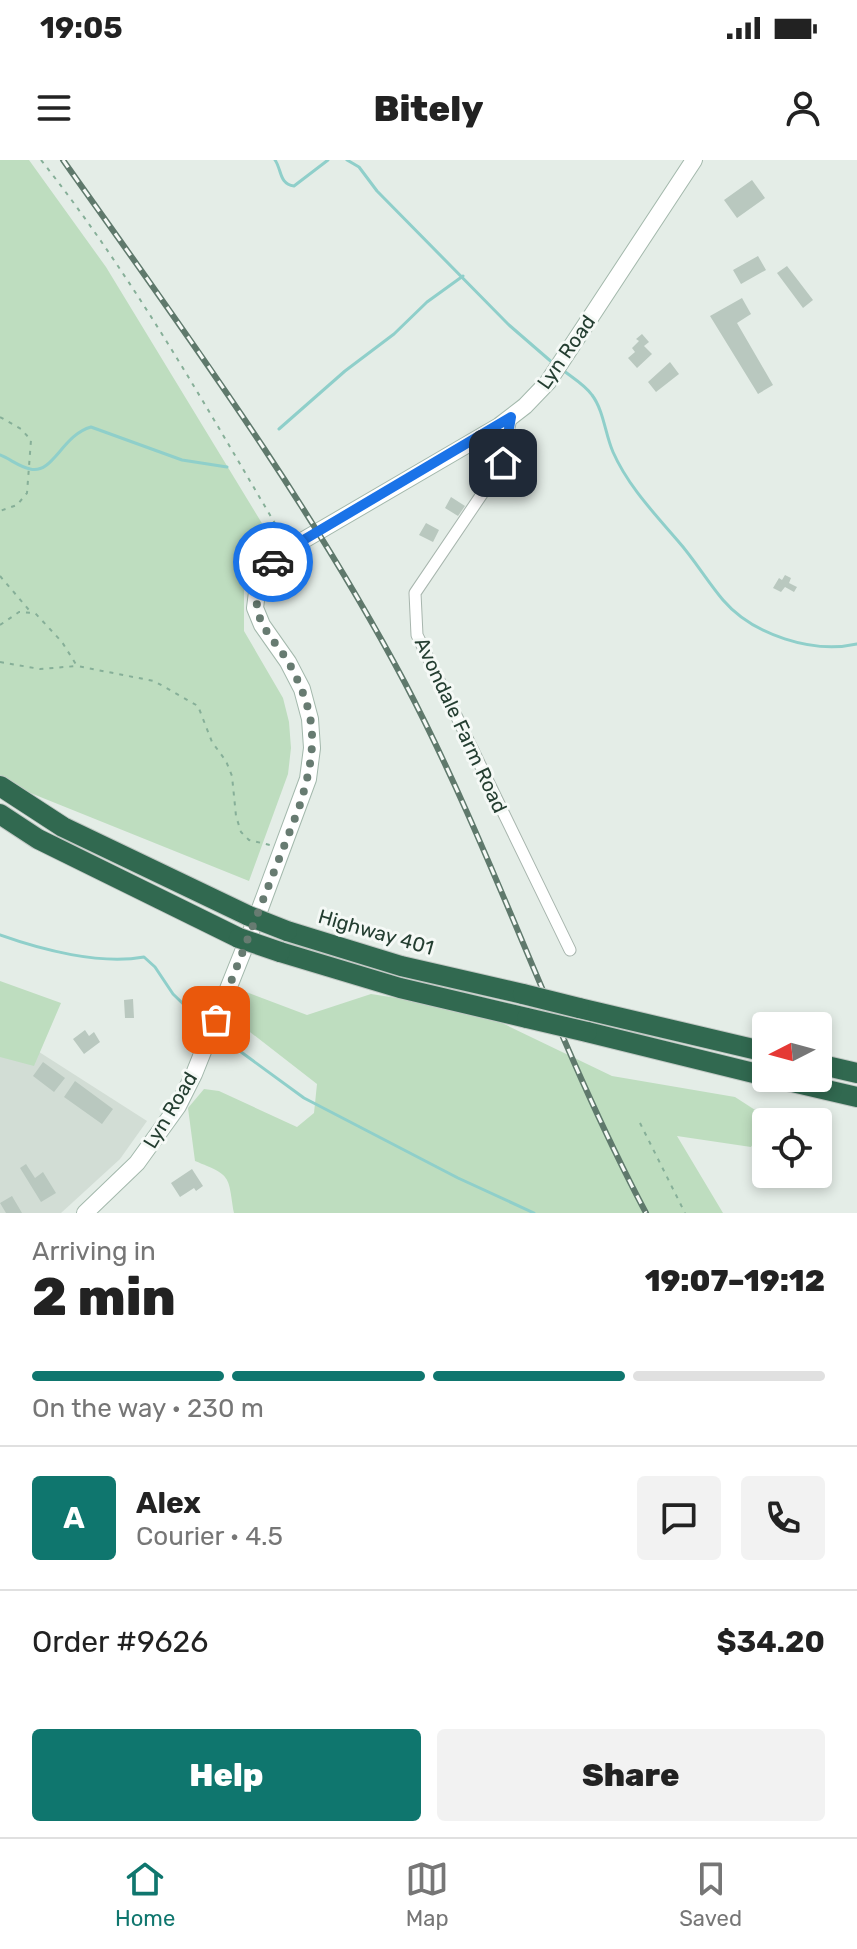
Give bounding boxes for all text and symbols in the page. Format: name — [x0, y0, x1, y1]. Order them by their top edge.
text: 19:05 — [40, 10, 123, 46]
icon: menu — [32, 86, 76, 130]
icon: person — [781, 86, 825, 130]
text: Bitely — [374, 87, 483, 130]
street label: Lyn Road — [532, 310, 600, 394]
pin — [469, 429, 537, 497]
icon: home — [481, 441, 525, 485]
courier — [233, 522, 313, 602]
icon: car — [251, 540, 295, 584]
street label: Avondale Farm Road — [410, 633, 512, 817]
street label: Highway 401 — [316, 904, 436, 960]
pin — [182, 986, 250, 1054]
icon: bag — [194, 998, 238, 1042]
north arrow — [752, 1012, 832, 1092]
map controls — [752, 1012, 832, 1188]
street label: Lyn Road — [138, 1067, 202, 1153]
button: locate — [752, 1108, 832, 1188]
text: Arriving in — [32, 1236, 156, 1267]
text: 19:07–19:12 — [645, 1263, 825, 1299]
text: 2 min — [32, 1266, 176, 1328]
text: On the way · 230 m — [32, 1393, 264, 1424]
button: chat — [637, 1476, 721, 1560]
button: phone — [741, 1476, 825, 1560]
text: Alex — [136, 1485, 201, 1521]
text: A — [63, 1500, 85, 1536]
text: Courier · 4.5 — [136, 1521, 283, 1552]
text: Order #9626 — [32, 1624, 208, 1660]
text: $34.20 — [716, 1624, 825, 1660]
button: Help — [32, 1729, 421, 1821]
button: Share — [437, 1729, 825, 1821]
tab: Home — [115, 1857, 175, 1932]
tab: Map — [405, 1857, 449, 1932]
tab: Saved — [679, 1857, 742, 1932]

